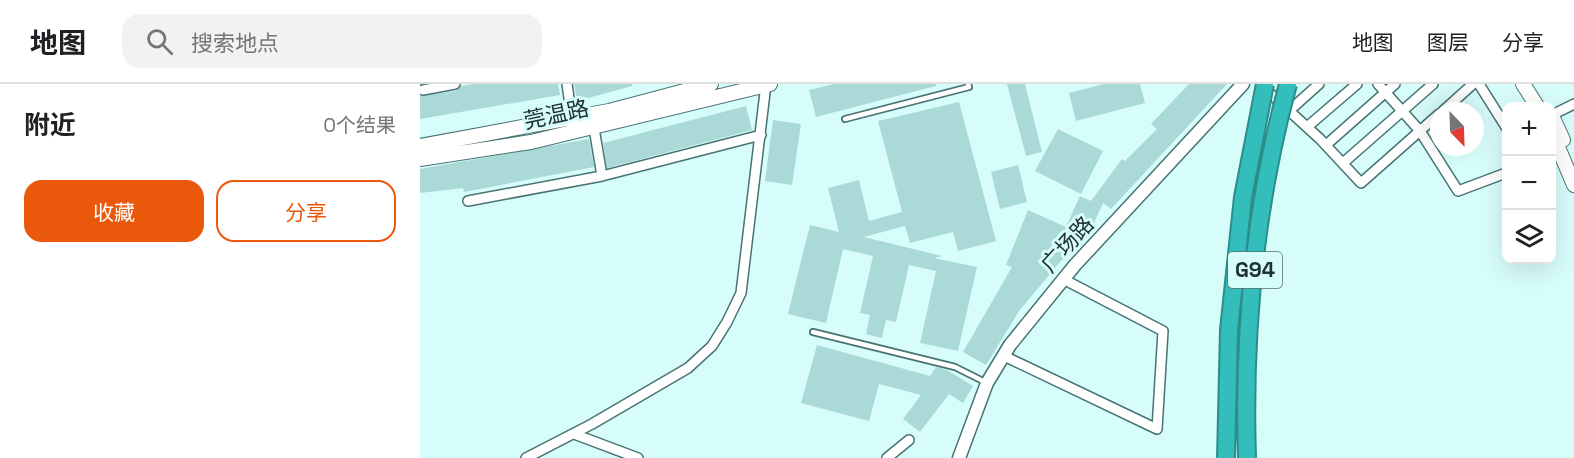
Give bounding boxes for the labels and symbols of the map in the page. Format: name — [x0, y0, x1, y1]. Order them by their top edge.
street label: 莞温路 — [521, 93, 591, 135]
north arrow — [1430, 102, 1484, 156]
street label: 广场路 — [1035, 210, 1099, 278]
road number: G94 — [1228, 252, 1282, 288]

